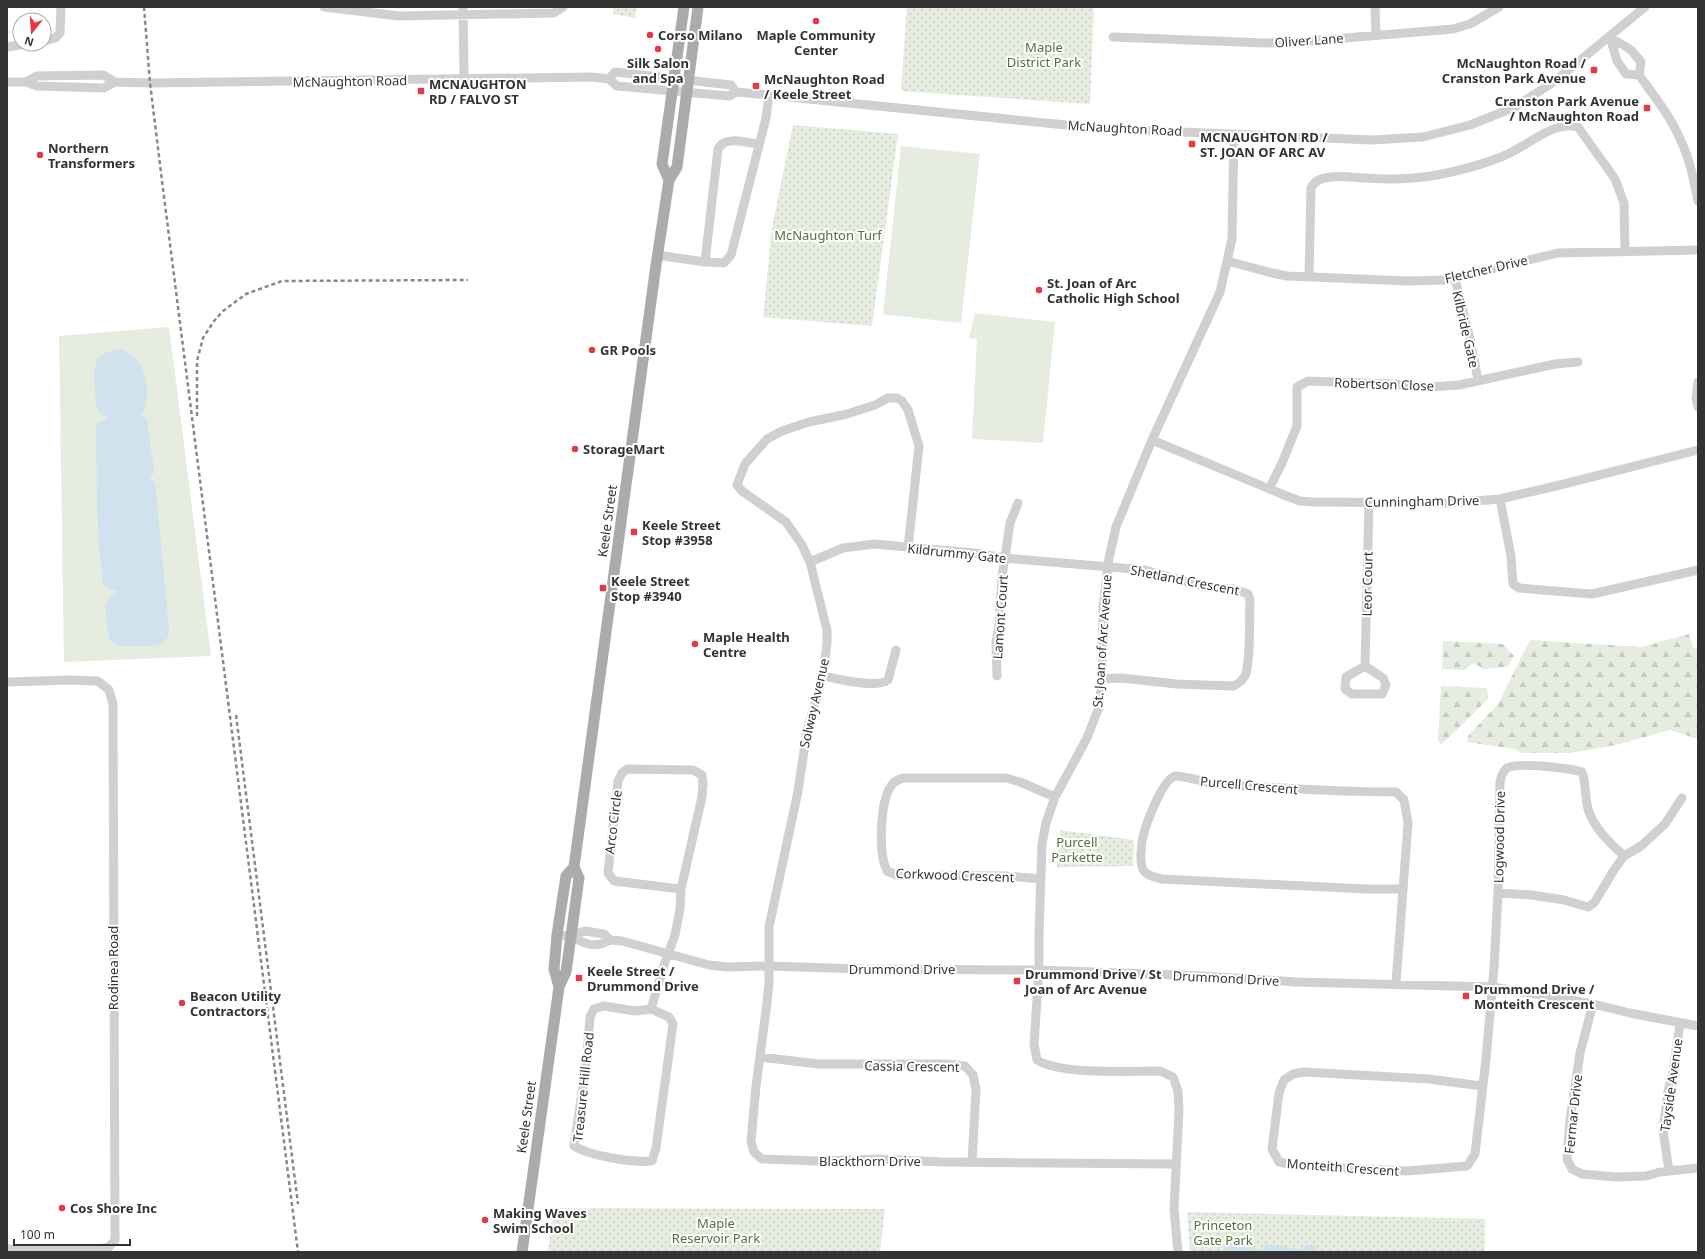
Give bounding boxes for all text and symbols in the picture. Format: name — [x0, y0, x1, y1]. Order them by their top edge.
north arrow — [12, 12, 52, 52]
marker: Maple Community Center — [811, 16, 821, 26]
place label: Corso Milano — [658, 26, 743, 44]
place label: Maple Community Center — [757, 26, 876, 59]
street label: Oliver Lane — [1274, 29, 1344, 51]
marker: Corso Milano — [645, 30, 655, 40]
text: N — [22, 34, 35, 51]
park label: Maple District Park — [1007, 38, 1081, 71]
marker: Silk Salon and Spa — [653, 44, 663, 54]
place label: Silk Salon and Spa — [627, 54, 689, 87]
place label: McNaughton Road / Cranston Park Avenue — [1442, 54, 1587, 87]
marker: McNaughton Road / Cranston Park Avenue — [1589, 65, 1599, 75]
place label: McNaughton Road / Keele Street — [764, 70, 885, 103]
street label: McNaughton Road — [293, 71, 407, 91]
place label: MCNAUGHTON RD / FALVO ST — [429, 75, 526, 108]
marker: McNaughton Road / Keele Street — [751, 81, 761, 91]
marker: MCNAUGHTON RD / FALVO ST — [416, 86, 426, 96]
place label: Cranston Park Avenue / McNaughton Road — [1495, 92, 1639, 125]
marker: Cranston Park Avenue / McNaughton Road — [1642, 103, 1652, 113]
street label: McNaughton Road — [1067, 116, 1183, 140]
place label: MCNAUGHTON RD / ST. JOAN OF ARC AV — [1200, 128, 1328, 161]
place label: Northern Transformers — [48, 139, 135, 172]
marker: MCNAUGHTON RD / ST. JOAN OF ARC AV — [1187, 139, 1197, 149]
marker: Northern Transformers — [35, 150, 45, 160]
park label: McNaughton Turf — [774, 226, 883, 244]
street label: Fletcher Drive — [1443, 251, 1529, 287]
place label: St. Joan of Arc Catholic High School — [1047, 274, 1180, 307]
marker: St. Joan of Arc Catholic High School — [1034, 285, 1044, 295]
street label: Kilbride Gate — [1448, 289, 1484, 369]
place label: GR Pools — [600, 341, 656, 359]
marker: GR Pools — [587, 345, 597, 355]
street label: Robertson Close — [1334, 373, 1434, 395]
place label: StorageMart — [583, 440, 665, 458]
marker: StorageMart — [570, 444, 580, 454]
street label: Keele Street — [593, 483, 621, 558]
street label: Cunningham Drive — [1364, 491, 1480, 511]
place label: Keele Street Stop #3958 — [642, 516, 721, 549]
marker: Keele Street Stop #3958 — [629, 527, 639, 537]
street label: Kildrummy Gate — [907, 539, 1007, 567]
street label: Leor Court — [1357, 551, 1377, 617]
street label: Shetland Crescent — [1129, 561, 1241, 599]
place label: Keele Street Stop #3940 — [611, 572, 690, 605]
street label: Lamont Court — [988, 574, 1012, 660]
street label: St. Joan of Arc Avenue — [1088, 574, 1116, 708]
marker: Keele Street Stop #3940 — [598, 583, 608, 593]
place label: Maple Health Centre — [703, 628, 790, 661]
marker: Maple Health Centre — [690, 639, 700, 649]
street label: Solway Avenue — [795, 656, 833, 750]
street label: Purcell Crescent — [1199, 772, 1299, 798]
street label: Arco Circle — [600, 789, 626, 855]
street label: Logwood Drive — [1489, 791, 1509, 883]
park label: Purcell Parkette — [1051, 833, 1103, 866]
street label: Corkwood Crescent — [895, 864, 1015, 886]
street label: Rodinea Road — [104, 926, 122, 1010]
street label: Drummond Drive — [849, 960, 955, 978]
place label: Keele Street / Drummond Drive — [587, 962, 699, 995]
place label: Drummond Drive / St Joan of Arc Avenue — [1024, 965, 1162, 998]
street label: Drummond Drive — [1172, 966, 1280, 990]
marker: Keele Street / Drummond Drive — [574, 973, 584, 983]
marker: Drummond Drive / St Joan of Arc Avenue — [1012, 976, 1022, 986]
place label: Drummond Drive / Monteith Crescent — [1474, 980, 1595, 1013]
place label: Beacon Utility Contractors — [190, 987, 282, 1020]
marker: Drummond Drive / Monteith Crescent — [1461, 991, 1471, 1001]
marker: Beacon Utility Contractors — [177, 998, 187, 1008]
street label: Treasure Hill Road — [568, 1031, 598, 1143]
street label: Tayside Avenue — [1656, 1037, 1686, 1133]
street label: Cassia Crescent — [864, 1056, 960, 1076]
street label: Fermar Drive — [1560, 1073, 1586, 1155]
street label: Keele Street — [512, 1079, 540, 1154]
street label: Blackthorn Drive — [819, 1152, 921, 1170]
street label: Monteith Crescent — [1286, 1154, 1400, 1180]
place label: Cos Shore Inc — [70, 1199, 157, 1217]
marker: Cos Shore Inc — [57, 1203, 67, 1213]
place label: Making Waves Swim School — [493, 1204, 587, 1237]
park label: Maple Reservoir Park — [672, 1214, 760, 1247]
marker: Making Waves Swim School — [480, 1215, 490, 1225]
park label: Princeton Gate Park — [1193, 1216, 1253, 1249]
scale bar — [14, 1221, 130, 1247]
text: 100 m — [20, 1226, 55, 1243]

